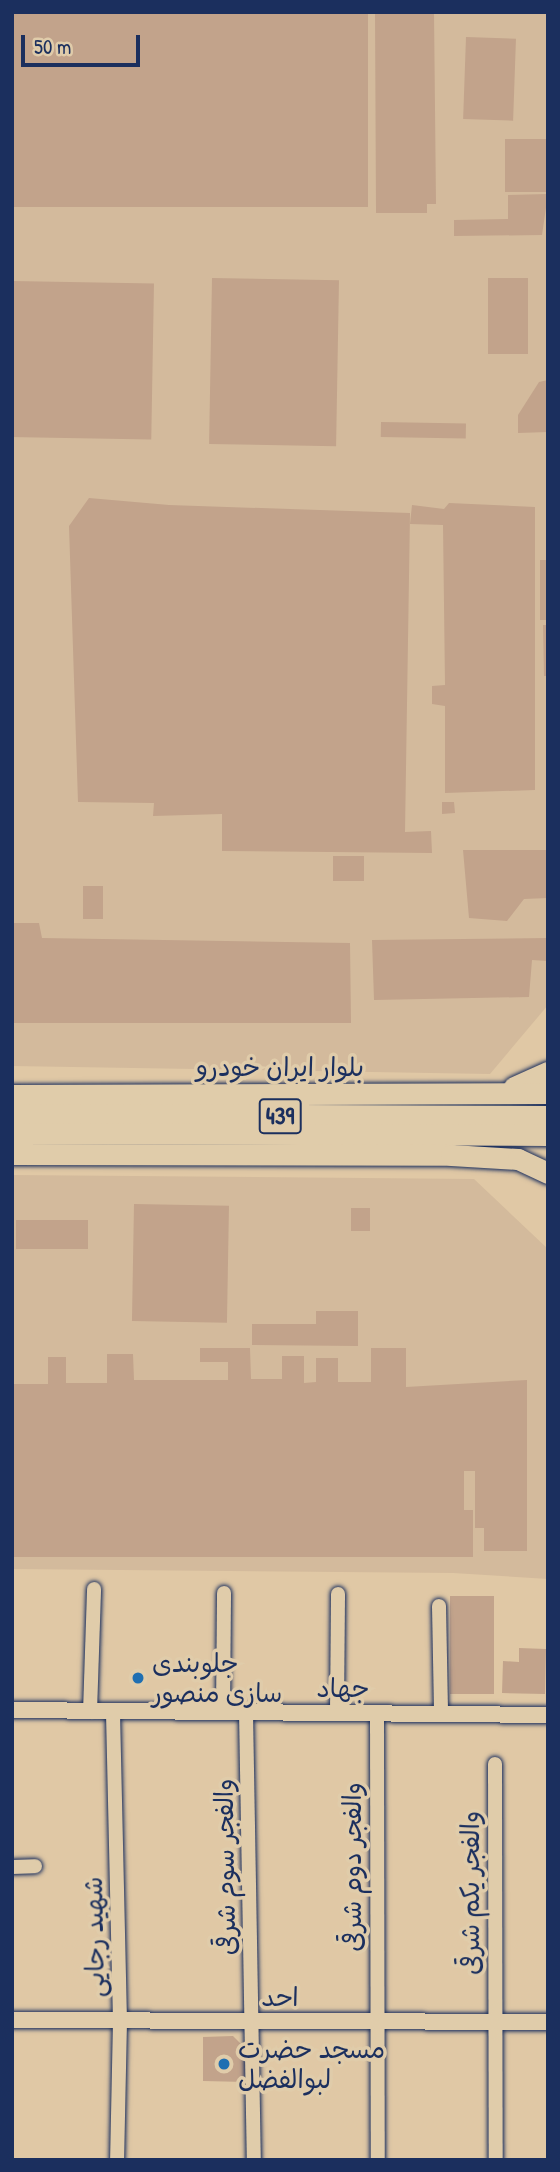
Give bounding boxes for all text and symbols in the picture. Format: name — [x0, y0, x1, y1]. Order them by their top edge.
scale bar — [24, 21, 144, 65]
text: 50 m — [34, 32, 71, 61]
street label: بلوار ایران خودرو — [196, 1051, 364, 1083]
road number: 439 — [257, 1096, 303, 1136]
place label: جلوبندی سازی منصور — [152, 1647, 282, 1708]
marker: جلوبندی سازی منصور — [130, 1670, 146, 1686]
street label: جهاد — [316, 1672, 370, 1704]
street label: والفجر سوم شرقی — [208, 1778, 242, 1956]
street label: والفجر دوم شرقی — [336, 1782, 368, 1952]
street label: والفجر یکم شرقی — [454, 1811, 486, 1975]
street label: شهید رجایی — [77, 1876, 111, 1998]
street label: احد — [261, 1981, 299, 2013]
place label: مسجد حضرت لبوالفضل — [238, 2033, 385, 2094]
marker: مسجد حضرت لبوالفضل — [216, 2056, 232, 2072]

